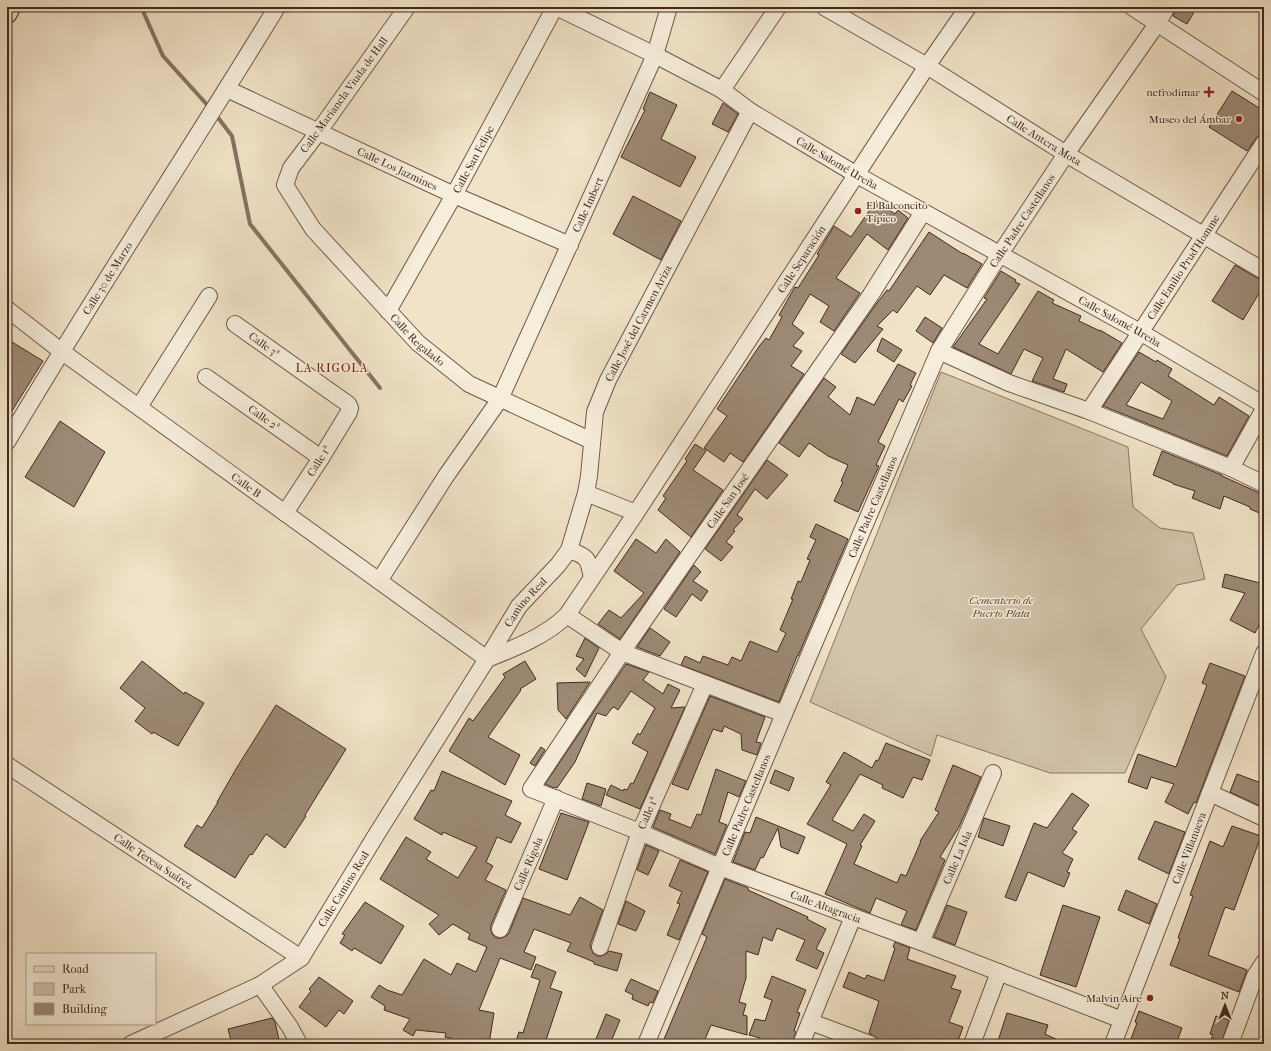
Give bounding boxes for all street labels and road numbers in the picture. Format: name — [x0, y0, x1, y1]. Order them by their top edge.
street label: Calle Marianela Viuda de Hall — [298, 34, 390, 156]
street label: Calle Antera Mota — [1004, 112, 1084, 169]
street label: Calle San Felipe — [450, 123, 497, 195]
street label: Calle Salomé Ureña — [794, 134, 881, 192]
street label: Calle Los Jazmines — [355, 144, 440, 193]
street label: Calle Padre Castellanos — [987, 171, 1058, 270]
street label: Calle Imbert — [569, 175, 606, 234]
street label: Calle Emilio Prud'Homme — [1144, 211, 1223, 322]
street label: Calle Separación — [774, 222, 828, 295]
street label: Calle 30 de Marzo — [80, 239, 135, 317]
street label: Calle José del Carmen Ariza — [602, 262, 675, 384]
street label: Calle Salomé Ureña — [1076, 293, 1164, 350]
street label: Calle Regalado — [388, 311, 448, 369]
street label: Calle 3ª — [246, 330, 282, 360]
street label: Calle 2ª — [246, 402, 282, 434]
street label: Calle 1ª — [304, 443, 334, 479]
street label: Calle Padre Castellanos — [845, 454, 900, 560]
street label: Calle B — [229, 470, 264, 500]
street label: Calle San José — [704, 470, 752, 531]
street label: Camino Real — [501, 574, 549, 629]
street label: Calle Padre Castellanos — [719, 752, 773, 858]
street label: Calle 1ª — [635, 795, 661, 831]
street label: Calle Villanueva — [1169, 809, 1209, 886]
street label: Calle La Isla — [940, 828, 975, 886]
street label: Calle Teresa Suárez — [111, 830, 195, 892]
street label: Calle Rigola — [511, 834, 545, 892]
street label: Calle Camino Real — [315, 848, 371, 929]
street label: Calle Altagracia — [789, 887, 864, 926]

